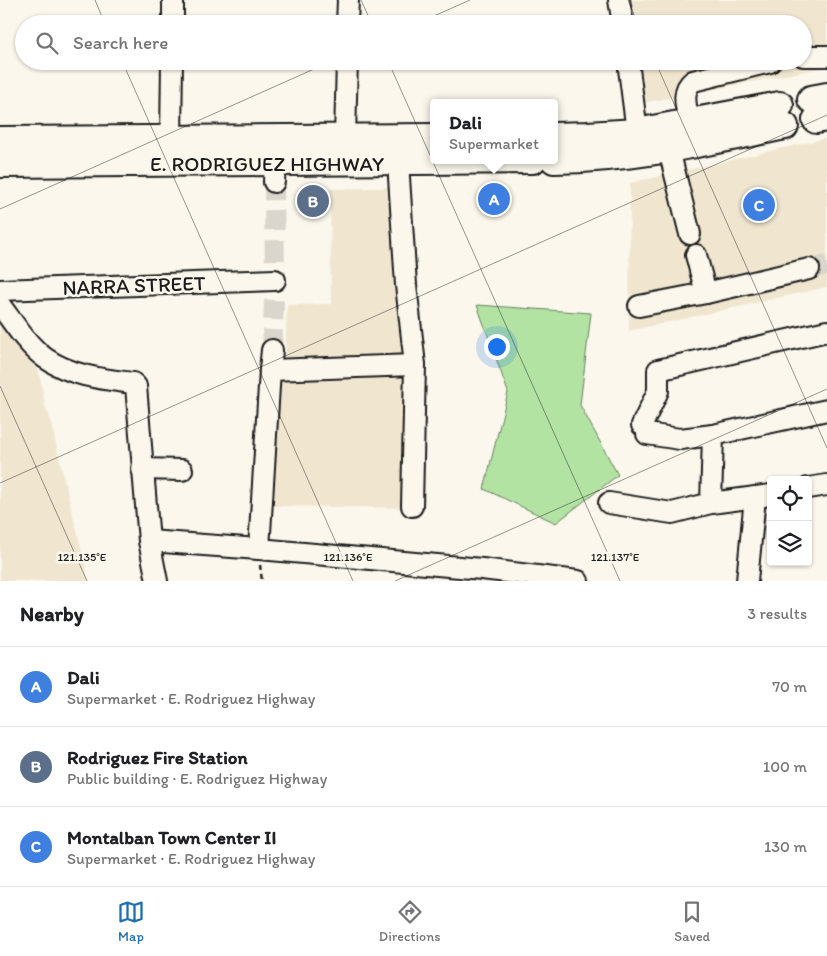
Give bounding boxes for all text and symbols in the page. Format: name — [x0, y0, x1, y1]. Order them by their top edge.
search box — [15, 15, 812, 70]
icon: search — [33, 29, 61, 57]
text: Search here — [73, 31, 168, 54]
popup — [430, 99, 558, 164]
text: Dali — [449, 111, 482, 134]
text: Supermarket — [449, 134, 539, 153]
street label: E. RODRIGUEZ HIGHWAY — [150, 151, 384, 176]
pin: A — [478, 180, 510, 218]
pin: B — [297, 182, 329, 220]
pin: C — [743, 186, 775, 224]
street label: NARRA STREET — [62, 270, 206, 300]
your location — [484, 334, 510, 360]
map controls — [767, 476, 812, 566]
button: locate — [767, 476, 812, 521]
button: layers — [767, 521, 812, 566]
text: 121.135°E — [58, 550, 107, 564]
text: 121.136°E — [323, 550, 373, 564]
text: 121.137°E — [591, 550, 640, 564]
text: Nearby — [20, 601, 84, 626]
text: 3 results — [747, 604, 807, 623]
text: Dali — [67, 666, 100, 689]
text: A — [31, 677, 41, 696]
text: 70 m — [772, 677, 807, 696]
text: Supermarket · E. Rodriguez Highway — [67, 689, 315, 708]
text: Rodriguez Fire Station — [67, 746, 248, 769]
text: B — [31, 757, 41, 776]
text: 100 m — [763, 757, 807, 776]
text: Public building · E. Rodriguez Highway — [67, 769, 327, 788]
text: Montalban Town Center II — [67, 826, 276, 849]
text: C — [31, 837, 41, 856]
text: 130 m — [764, 837, 807, 856]
text: Supermarket · E. Rodriguez Highway — [67, 849, 315, 868]
tab: Map — [117, 898, 145, 945]
tab: Directions — [379, 898, 440, 945]
tab: Saved — [674, 898, 710, 945]

